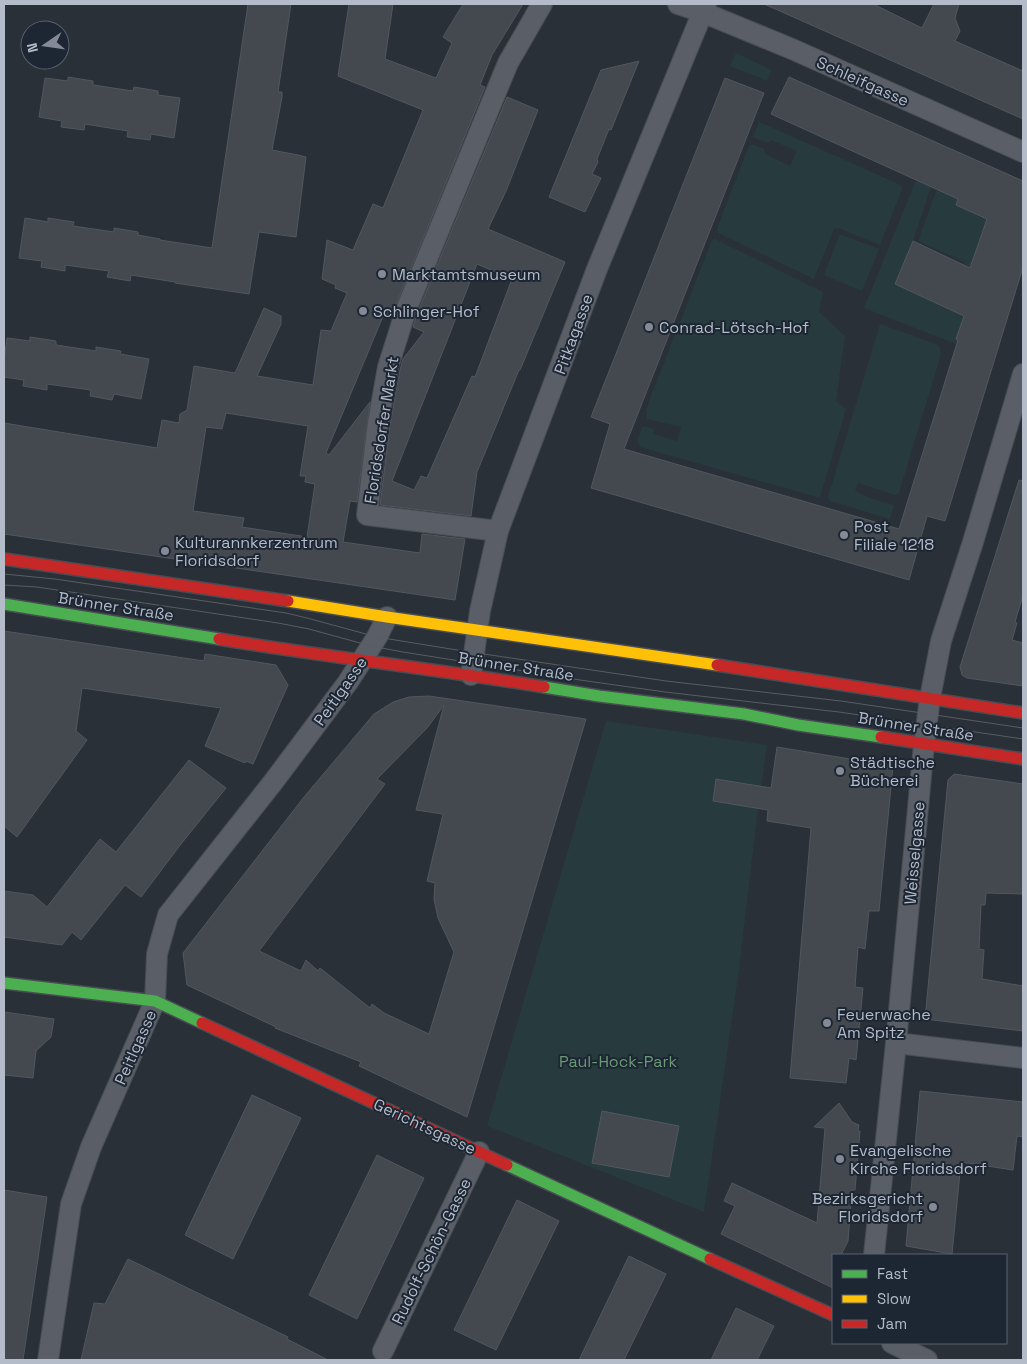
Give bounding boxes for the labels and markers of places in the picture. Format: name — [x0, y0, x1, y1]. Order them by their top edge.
place label: Marktamtsmuseum — [392, 264, 540, 285]
marker: Marktamtsmuseum — [376, 268, 388, 280]
place label: Schlinger-Hof — [373, 301, 480, 322]
marker: Schlinger-Hof — [357, 305, 369, 317]
place label: Conrad-Lötsch-Hof — [659, 317, 809, 338]
marker: Conrad-Lötsch-Hof — [643, 321, 655, 333]
place label: Post Filiale 1218 — [854, 516, 934, 555]
marker: Post Filiale 1218 — [838, 529, 850, 541]
place label: Kulturannkerzentrum Floridsdorf — [175, 532, 338, 571]
marker: Kulturannkerzentrum Floridsdorf — [159, 545, 171, 557]
place label: Städtische Bücherei — [850, 752, 935, 791]
marker: Städtische Bücherei — [834, 765, 846, 777]
place label: Feuerwache Am Spitz — [837, 1004, 931, 1043]
marker: Feuerwache Am Spitz — [821, 1017, 833, 1029]
place label: Evangelische Kirche Floridsdorf — [850, 1140, 987, 1179]
marker: Evangelische Kirche Floridsdorf — [834, 1153, 846, 1165]
place label: Bezirksgericht Floridsdorf — [812, 1188, 923, 1227]
marker: Bezirksgericht Floridsdorf — [927, 1201, 939, 1213]

